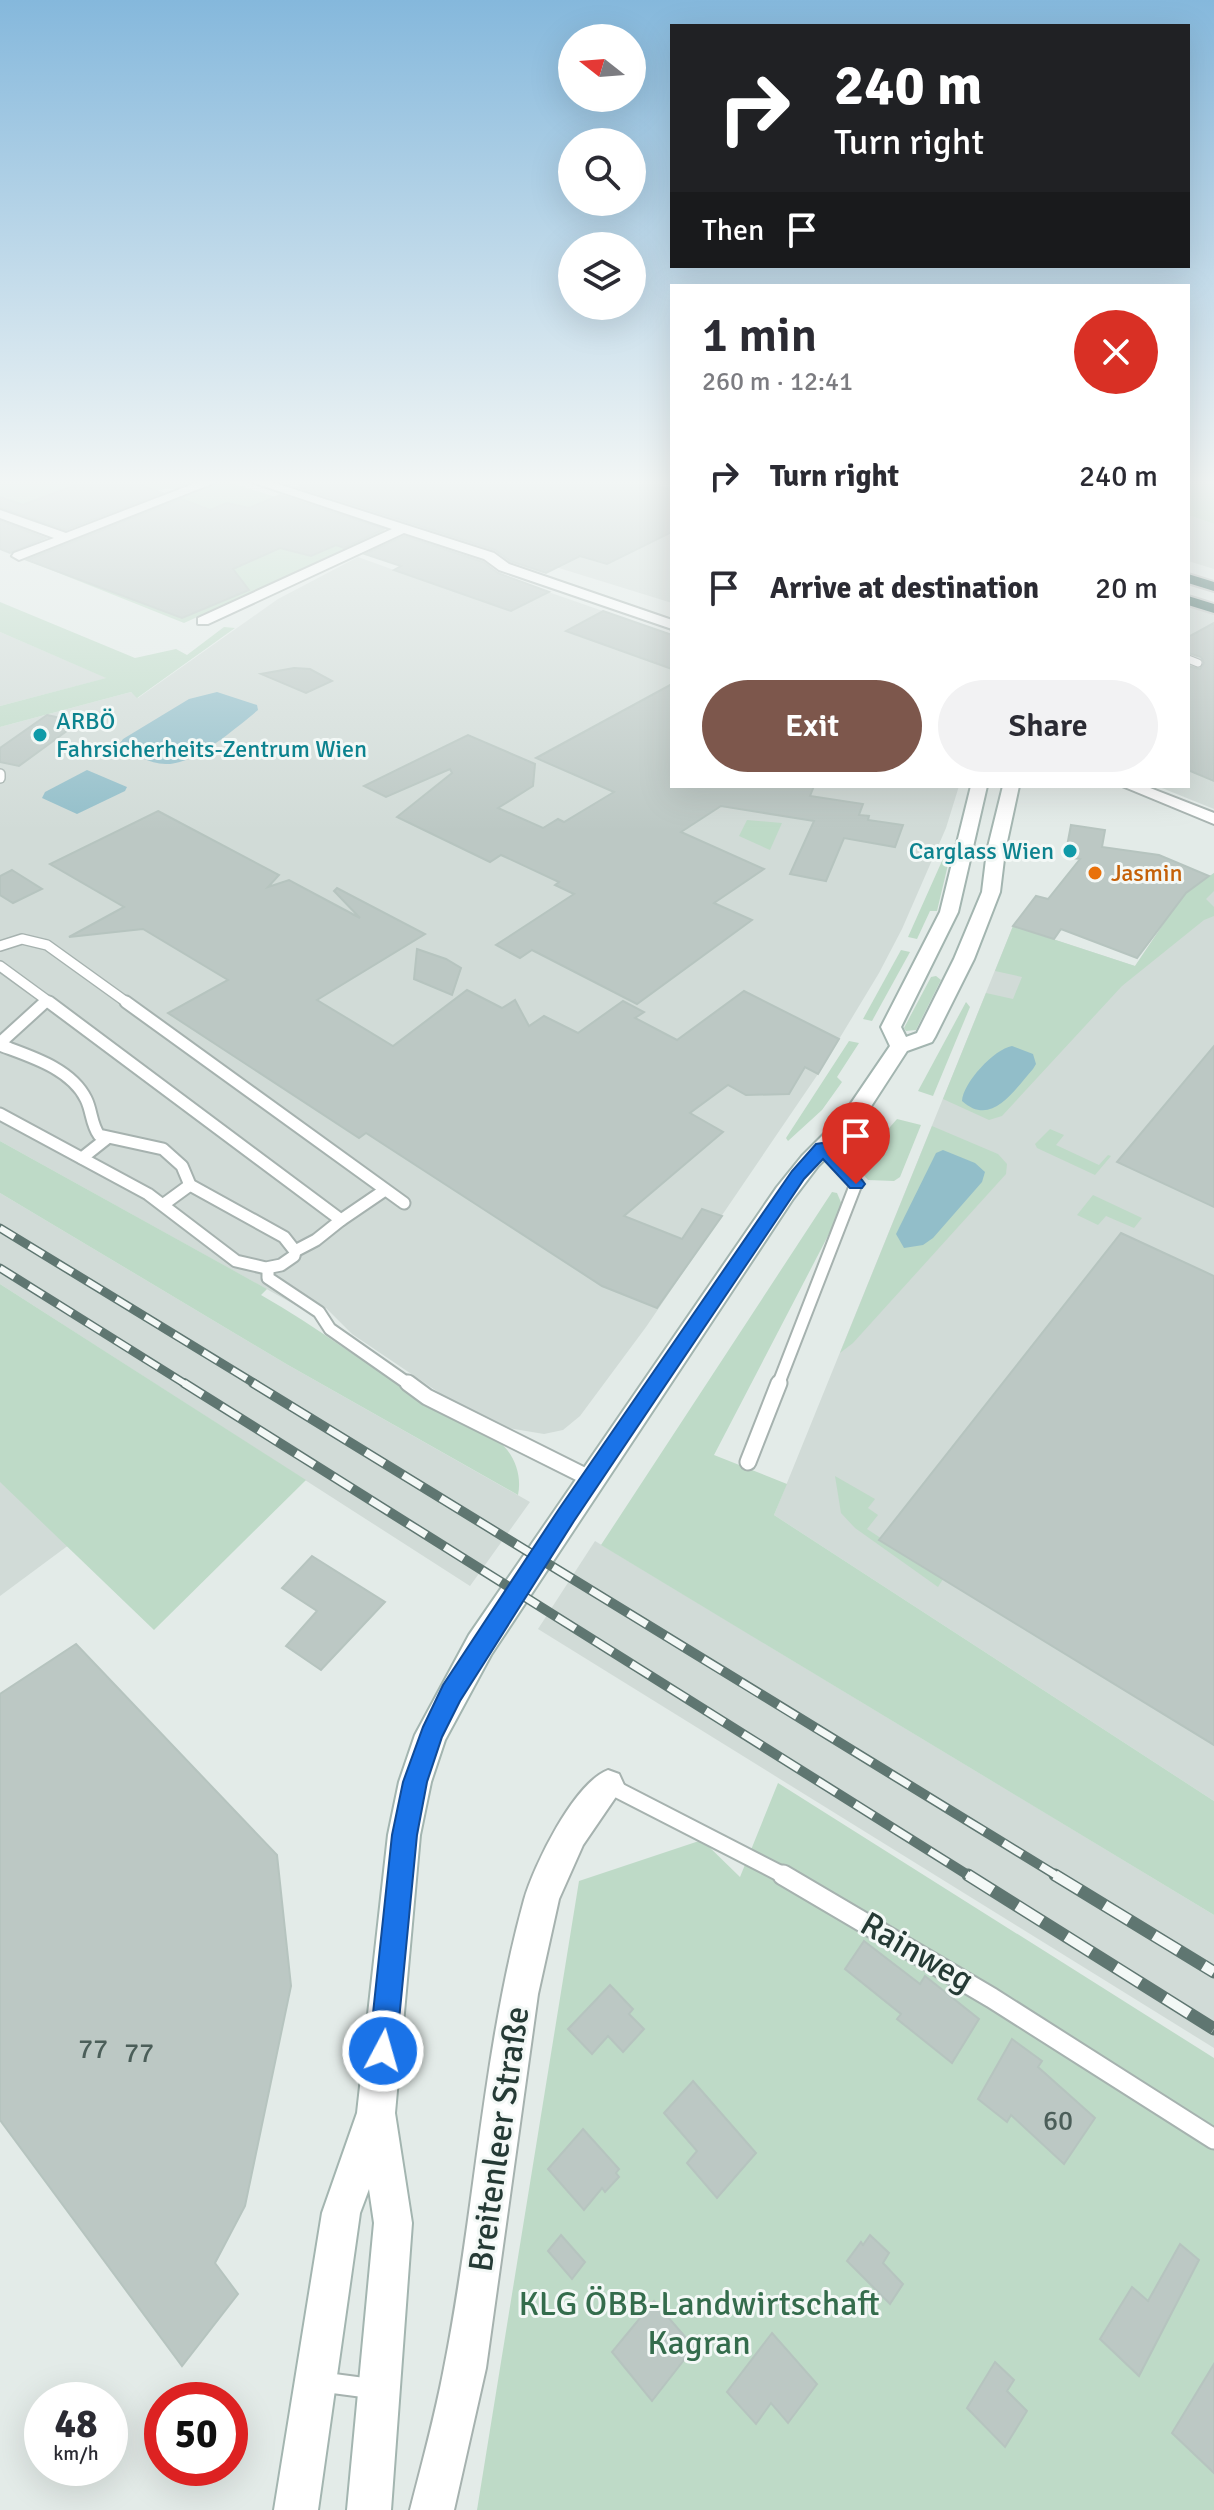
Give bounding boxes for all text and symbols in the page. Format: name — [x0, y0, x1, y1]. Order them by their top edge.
north arrow — [558, 24, 646, 112]
map controls — [558, 24, 646, 320]
text: 240 m — [834, 51, 982, 120]
icon: right — [702, 56, 806, 160]
text: Turn right — [834, 120, 984, 165]
button: search — [558, 128, 646, 216]
icon: arrive — [780, 208, 824, 252]
text: Then — [702, 212, 764, 249]
button: layers — [558, 232, 646, 320]
text: 1 min — [702, 306, 817, 365]
button: close — [1074, 310, 1158, 394]
text: 260 m · 12:41 — [702, 366, 853, 398]
icon: right — [702, 454, 746, 498]
text: Turn right — [770, 458, 899, 495]
text: 240 m — [1079, 458, 1158, 495]
icon: arrive — [702, 566, 746, 610]
text: Arrive at destination — [770, 570, 1039, 607]
text: 20 m — [1095, 570, 1158, 607]
button: Exit — [702, 680, 922, 772]
button: Share — [938, 680, 1158, 772]
place label: ARBÖ Fahrsicherheits-Zentrum Wien — [56, 706, 367, 764]
marker: ARBÖ Fahrsicherheits-Zentrum Wien — [31, 726, 49, 744]
place label: Carglass Wien — [909, 836, 1054, 866]
marker: Carglass Wien — [1061, 842, 1079, 860]
place label: Jasmin — [1111, 858, 1183, 888]
marker: Jasmin — [1086, 864, 1104, 882]
pin — [822, 1102, 890, 1184]
icon: arrive — [834, 1114, 878, 1158]
street label: Rainweg — [853, 1903, 981, 2001]
street label: Breitenleer Straße — [460, 2004, 538, 2274]
position arrow — [341, 2009, 425, 2093]
house number: 77 — [78, 2032, 108, 2066]
house number: 77 — [124, 2036, 154, 2070]
house number: 60 — [1043, 2104, 1073, 2138]
park label: KLG ÖBB-Landwirtschaft Kagran — [518, 2283, 880, 2364]
speed limit sign: 50 — [144, 2382, 248, 2486]
text: 48 — [54, 2399, 98, 2449]
text: km/h — [53, 2441, 99, 2466]

